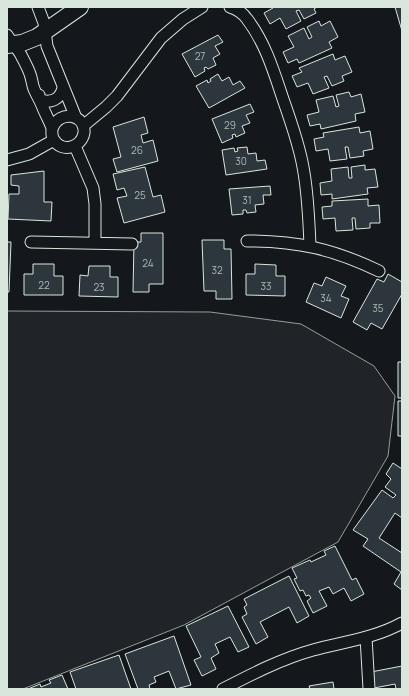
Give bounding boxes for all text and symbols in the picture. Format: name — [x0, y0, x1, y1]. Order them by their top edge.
house number: 27 — [195, 49, 205, 63]
house number: 29 — [224, 118, 236, 132]
house number: 26 — [131, 143, 143, 157]
house number: 30 — [235, 154, 247, 168]
house number: 25 — [134, 188, 146, 202]
house number: 31 — [242, 193, 252, 207]
house number: 24 — [142, 256, 154, 270]
house number: 32 — [211, 263, 223, 277]
house number: 22 — [38, 278, 50, 292]
house number: 33 — [260, 279, 272, 293]
house number: 23 — [93, 280, 105, 294]
house number: 34 — [320, 291, 332, 305]
house number: 35 — [372, 301, 384, 315]

